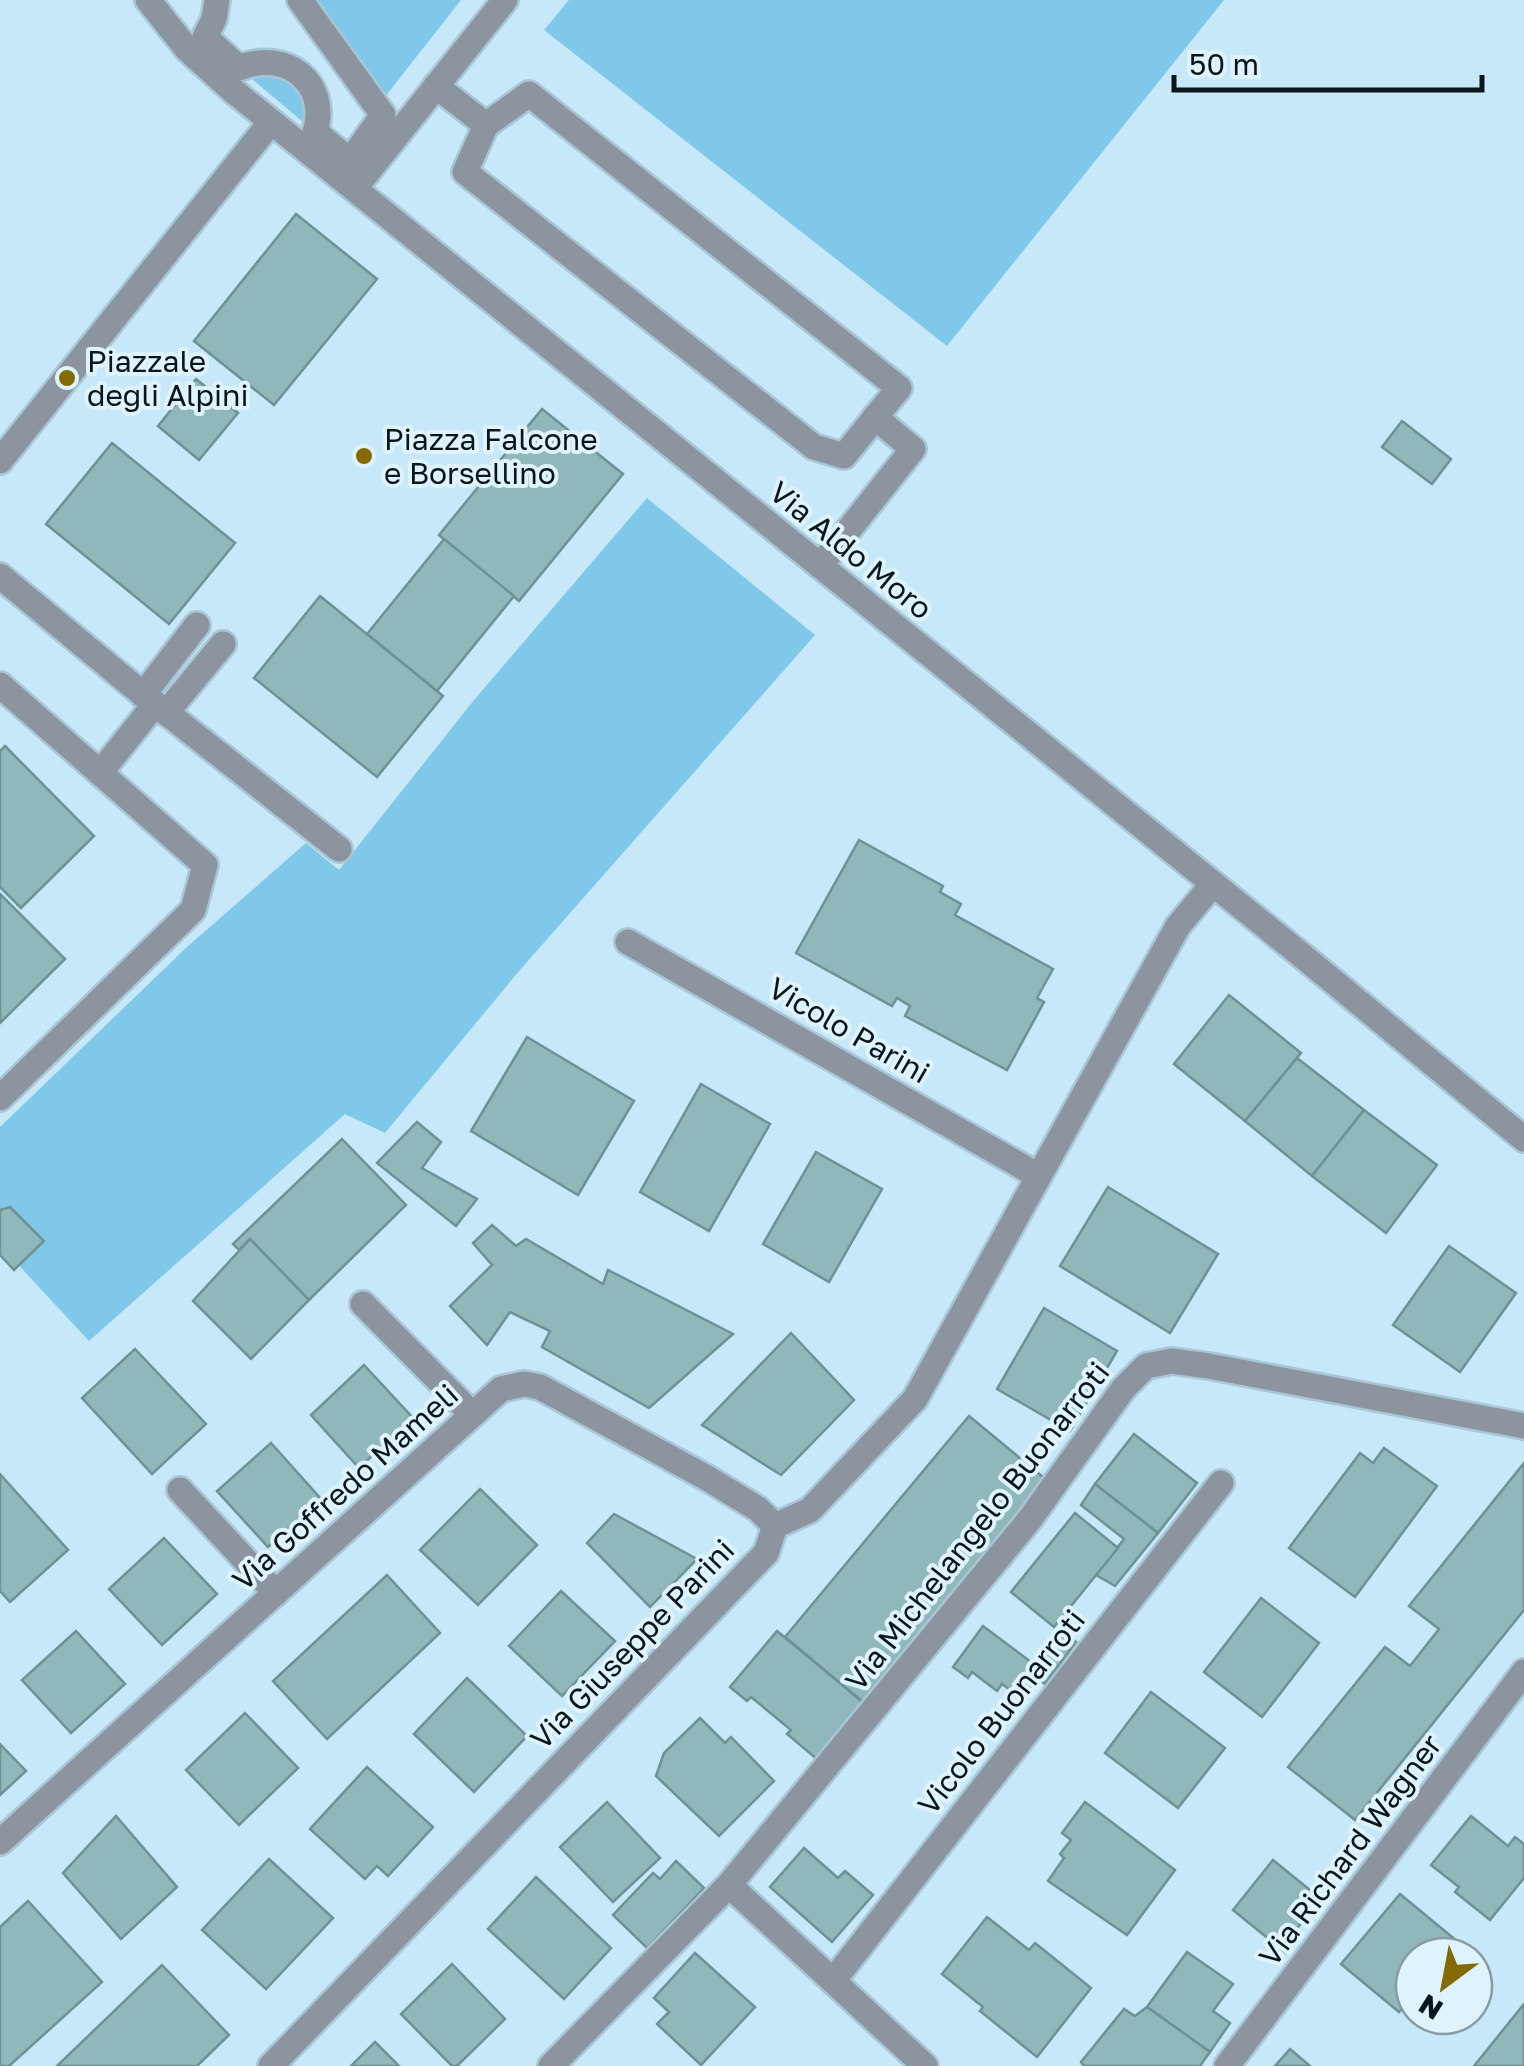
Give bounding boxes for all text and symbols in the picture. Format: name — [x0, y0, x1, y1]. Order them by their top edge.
scale bar — [1174, 30, 1482, 92]
text: 50 m — [1189, 46, 1259, 82]
place label: Piazzale degli Alpini — [87, 343, 249, 413]
marker: Piazzale degli Alpini — [56, 367, 78, 389]
place label: Piazza Falcone e Borsellino — [384, 421, 598, 491]
marker: Piazza Falcone e Borsellino — [353, 445, 375, 467]
street label: Via Aldo Moro — [763, 474, 939, 626]
street label: Vicolo Parini — [762, 969, 936, 1091]
street label: Via Michelangelo Buonarroti — [838, 1355, 1116, 1697]
street label: Via Goffredo Mameli — [225, 1376, 465, 1598]
street label: Via Giuseppe Parini — [523, 1532, 741, 1756]
street label: Vicolo Buonarroti — [910, 1602, 1092, 1822]
street label: Via Richard Wagner — [1251, 1727, 1449, 1973]
north arrow — [1394, 1936, 1494, 2036]
text: N — [1413, 1988, 1448, 2027]

